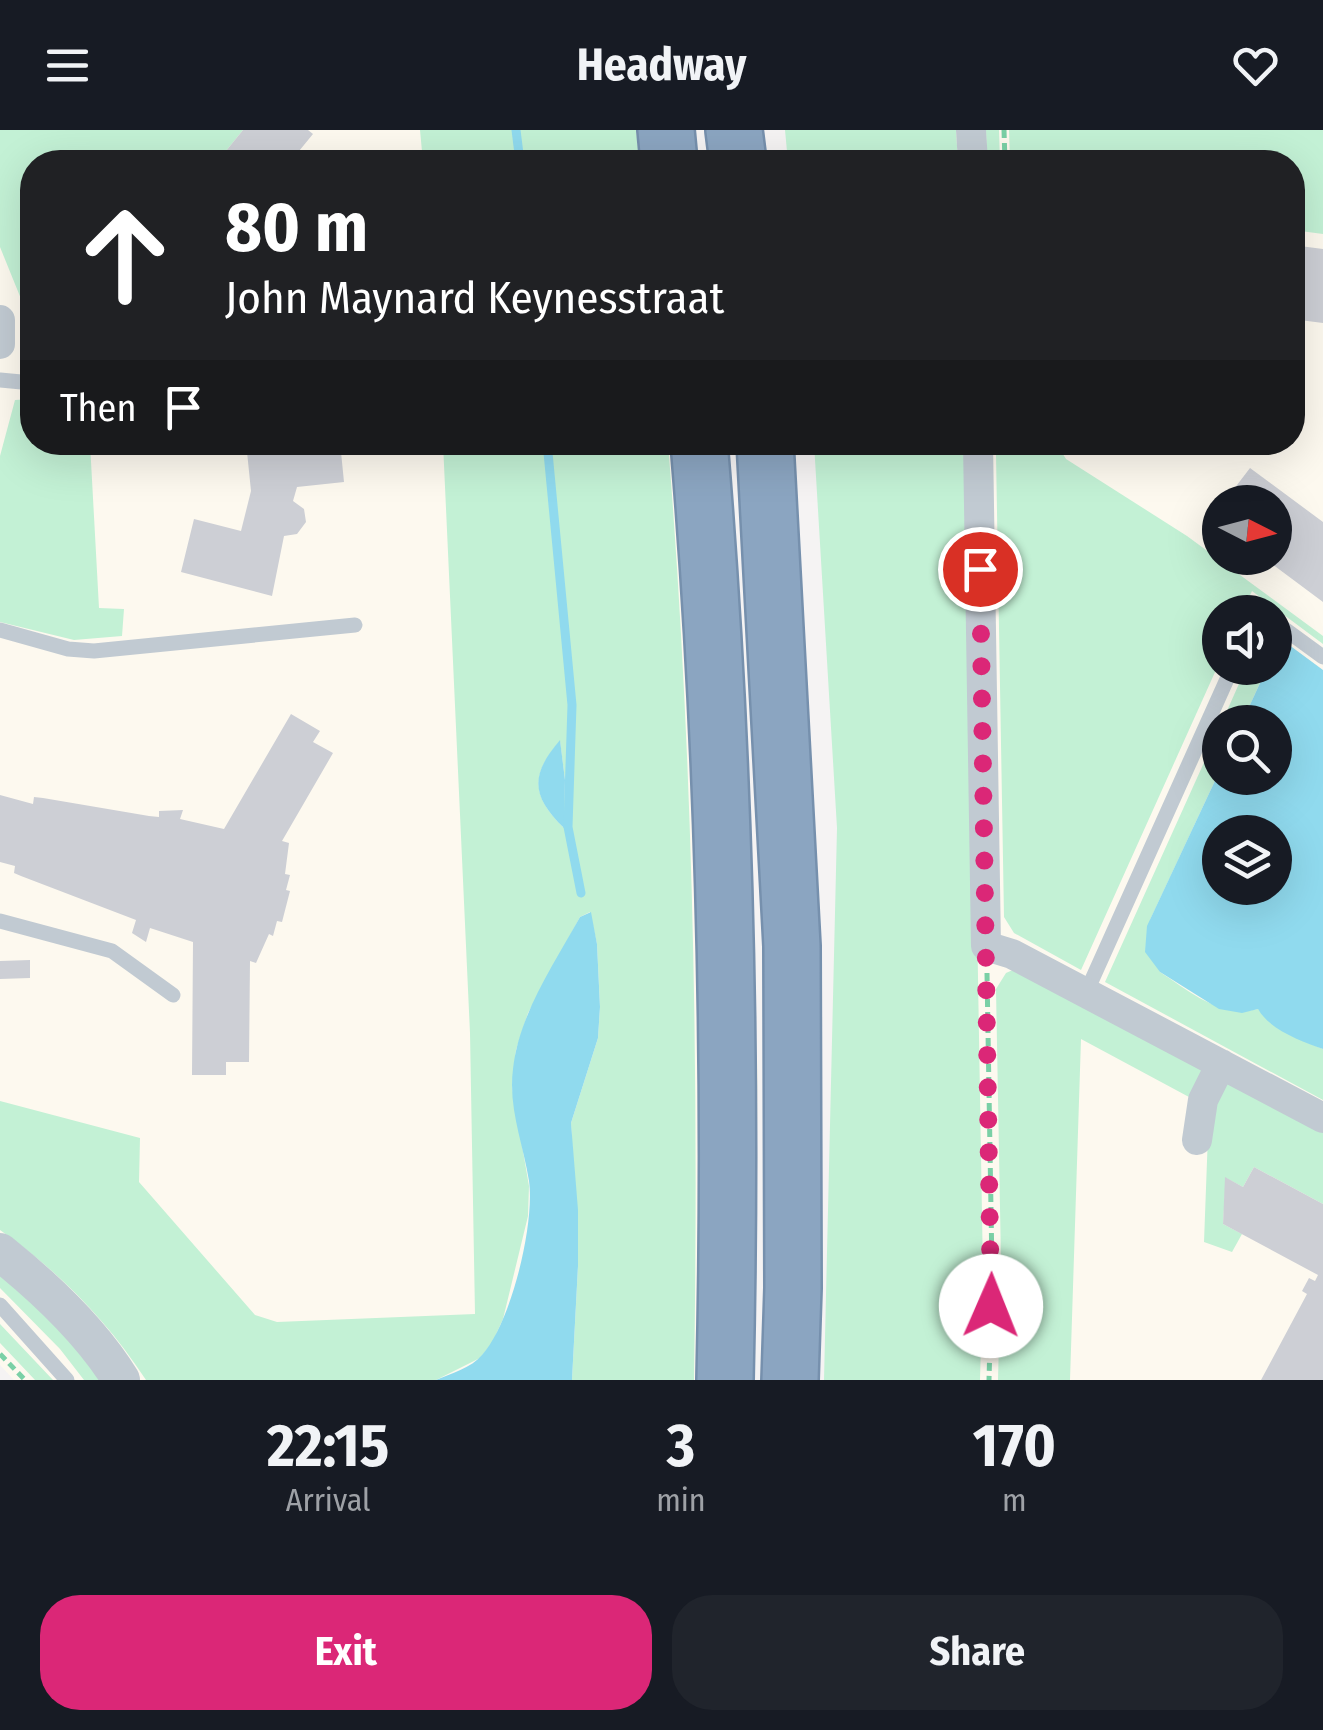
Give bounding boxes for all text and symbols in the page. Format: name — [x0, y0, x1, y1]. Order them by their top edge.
icon: menu — [40, 38, 95, 93]
text: Headway — [577, 38, 746, 92]
icon: heart — [1228, 38, 1283, 93]
text: 80 m — [225, 186, 368, 270]
icon: ahead — [60, 190, 190, 320]
text: John Maynard Keynesstraat — [225, 271, 724, 325]
icon: arrive — [156, 380, 211, 435]
text: Then — [60, 385, 136, 431]
north arrow — [1202, 485, 1292, 575]
map controls — [1202, 485, 1292, 905]
pin — [938, 527, 1023, 612]
icon: arrive — [953, 542, 1008, 597]
button: sound — [1202, 595, 1292, 685]
button: search — [1202, 705, 1292, 795]
button: layers — [1202, 815, 1292, 905]
position arrow — [939, 1254, 1043, 1358]
text: 22:15 — [267, 1410, 389, 1482]
text: 3 — [667, 1410, 695, 1482]
text: 170 — [973, 1410, 1056, 1482]
text: Arrival — [286, 1481, 371, 1519]
text: min — [656, 1481, 706, 1519]
text: m — [1002, 1481, 1027, 1519]
button: Exit — [40, 1595, 652, 1710]
button: Share — [672, 1595, 1283, 1710]

